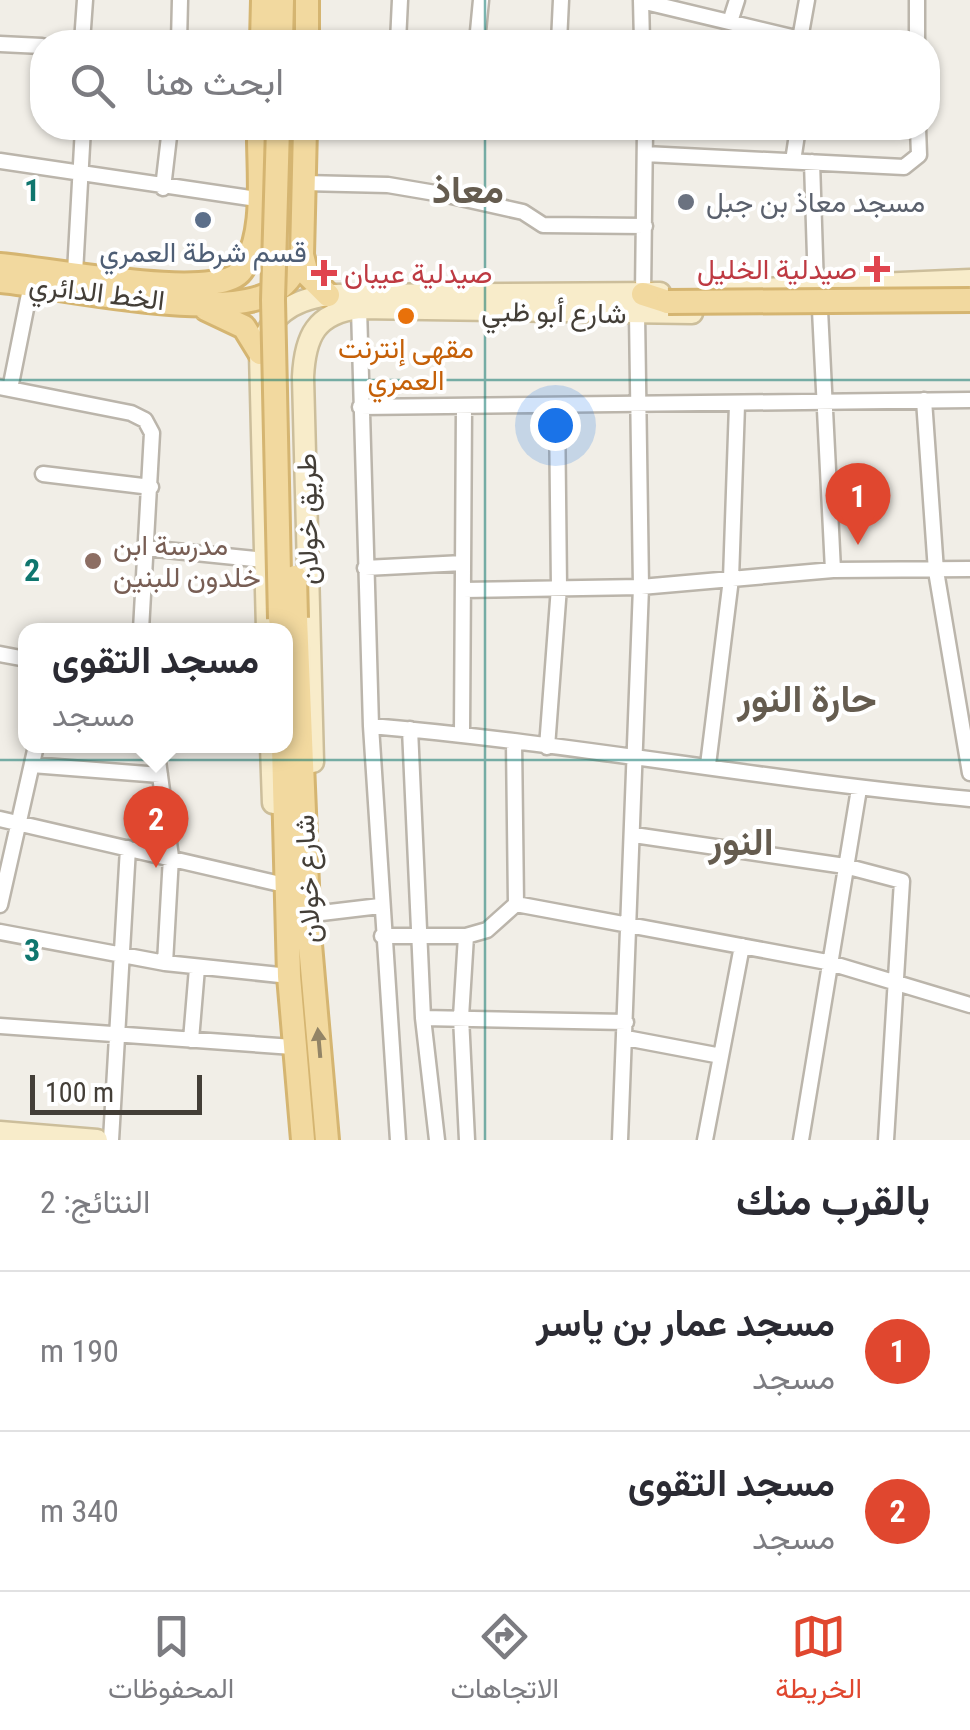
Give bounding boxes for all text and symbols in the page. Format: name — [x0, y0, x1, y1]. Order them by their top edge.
search box — [30, 30, 940, 140]
icon: search — [65, 58, 120, 113]
text: ابحث هنا — [145, 60, 284, 104]
district label: معاذ — [432, 168, 504, 212]
text: 1 — [24, 171, 40, 209]
place label: مسجد معاذ بن جبل — [706, 186, 925, 219]
marker: مسجد معاذ بن جبل — [675, 191, 697, 213]
marker: قسم شرطة العمري — [192, 209, 214, 231]
place label: قسم شرطة العمري — [99, 236, 307, 275]
place label: صيدلية الخليل — [697, 253, 857, 286]
place label: صيدلية عيبان — [344, 257, 492, 290]
marker: صيدلية الخليل — [866, 258, 888, 280]
marker: صيدلية عيبان — [313, 262, 335, 284]
street label: الخط الدائري — [26, 268, 167, 323]
street label: شارع أبو ظبي — [481, 295, 627, 336]
marker: مقهى إنترنت العمري — [395, 305, 417, 327]
place label: مقهى إنترنت العمري — [338, 332, 474, 403]
your location — [530, 400, 581, 451]
street label: طريق خولان — [290, 453, 326, 585]
pin: 1 — [826, 462, 890, 545]
place label: مدرسة ابن خلدون للبنين — [113, 529, 261, 595]
marker: مدرسة ابن خلدون للبنين — [82, 550, 104, 572]
text: 2 — [24, 551, 40, 589]
popup — [18, 623, 293, 753]
text: مسجد التقوى — [52, 638, 259, 682]
district label: حارة النور — [736, 677, 877, 723]
text: مسجد — [52, 696, 135, 734]
pin: 2 — [124, 786, 188, 868]
street label: شارع خولان — [288, 814, 329, 944]
district label: النور — [707, 820, 774, 866]
text: 3 — [24, 931, 40, 969]
one-way arrow — [310, 1026, 326, 1058]
scale bar — [30, 1070, 202, 1114]
text: 100 m — [45, 1076, 114, 1109]
text: بالقرب منك — [736, 1176, 930, 1225]
text: النتائج: 2 — [40, 1183, 150, 1221]
text: مسجد عمار بن ياسر — [536, 1301, 835, 1345]
text: 190 m — [40, 1332, 119, 1370]
text: 1 — [889, 1332, 906, 1370]
text: مسجد — [752, 1359, 835, 1397]
text: مسجد التقوى — [628, 1461, 835, 1505]
text: 340 m — [40, 1492, 119, 1530]
text: 2 — [889, 1492, 906, 1530]
text: مسجد — [752, 1519, 835, 1557]
tab: المحفوظات — [108, 1609, 234, 1713]
tab: الاتجاهات — [450, 1609, 559, 1713]
tab: الخريطة — [775, 1609, 862, 1713]

